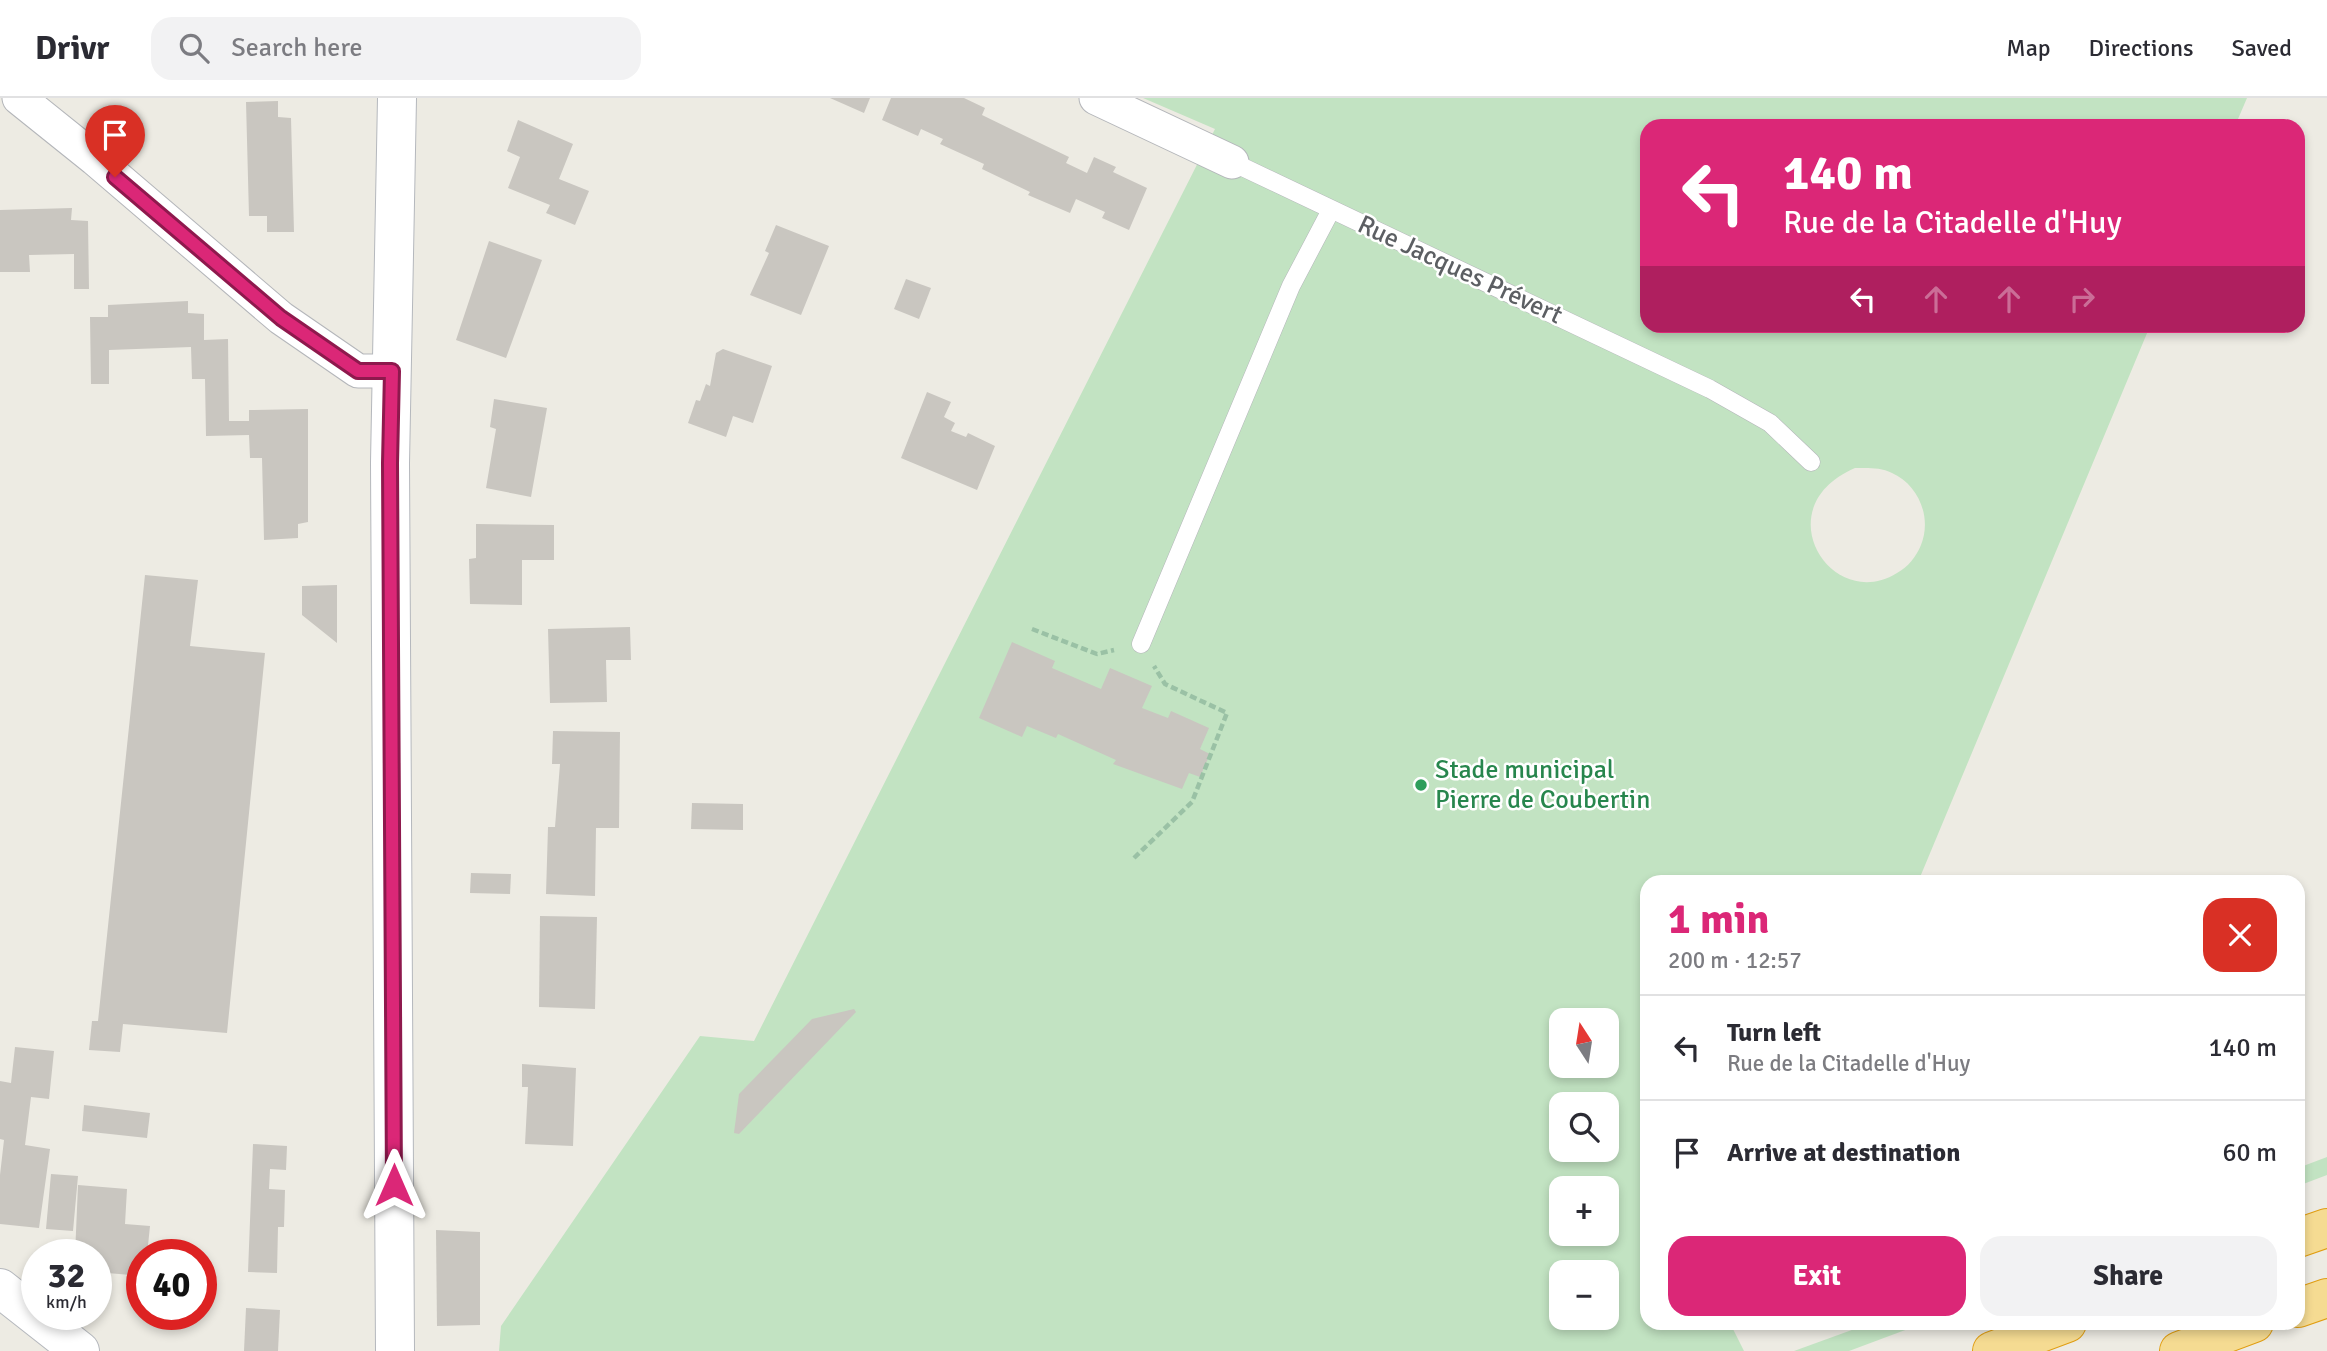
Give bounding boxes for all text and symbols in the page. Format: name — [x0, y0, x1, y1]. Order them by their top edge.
search box — [151, 17, 641, 80]
text: Drivr — [35, 28, 109, 69]
icon: search — [175, 29, 213, 67]
text: Search here — [231, 32, 362, 64]
text: Map — [2006, 33, 2051, 63]
text: Directions — [2089, 33, 2194, 63]
text: Saved — [2232, 33, 2292, 63]
pin — [85, 105, 145, 177]
icon: arrive — [96, 116, 134, 154]
text: 140 m — [1783, 143, 1913, 203]
icon: left — [1668, 147, 1759, 238]
text: Rue de la Citadelle d'Huy — [1783, 203, 2122, 242]
street label: Rue Jacques Prévert — [1353, 209, 1567, 331]
icon: left — [1844, 280, 1882, 318]
icon: ahead — [1917, 280, 1955, 318]
icon: ahead — [1990, 280, 2028, 318]
icon: right — [2063, 280, 2101, 318]
place label: Stade municipal Pierre de Coubertin — [1435, 754, 1650, 816]
marker: Stade municipal Pierre de Coubertin — [1413, 777, 1429, 793]
text: 1 min — [1668, 894, 1769, 945]
button: close — [2203, 898, 2277, 972]
text: 200 m · 12:57 — [1668, 946, 1802, 975]
north arrow — [1549, 1008, 1619, 1078]
map controls — [1549, 1008, 1619, 1330]
text: Turn left — [1727, 1017, 1821, 1049]
icon: left — [1668, 1029, 1706, 1067]
text: 140 m — [2208, 1032, 2277, 1064]
text: Rue de la Citadelle d'Huy — [1727, 1049, 1970, 1078]
button: search — [1549, 1092, 1619, 1162]
icon: arrive — [1668, 1134, 1706, 1172]
text: Arrive at destination — [1727, 1137, 1960, 1169]
text: 60 m — [2222, 1137, 2277, 1169]
position arrow — [357, 1148, 431, 1222]
button: + — [1549, 1176, 1619, 1246]
button: Exit — [1668, 1236, 1966, 1316]
button: Share — [1980, 1236, 2277, 1316]
speed limit sign: 40 — [126, 1239, 217, 1330]
text: 32 — [48, 1254, 85, 1297]
button: − — [1549, 1260, 1619, 1330]
text: km/h — [46, 1291, 87, 1313]

